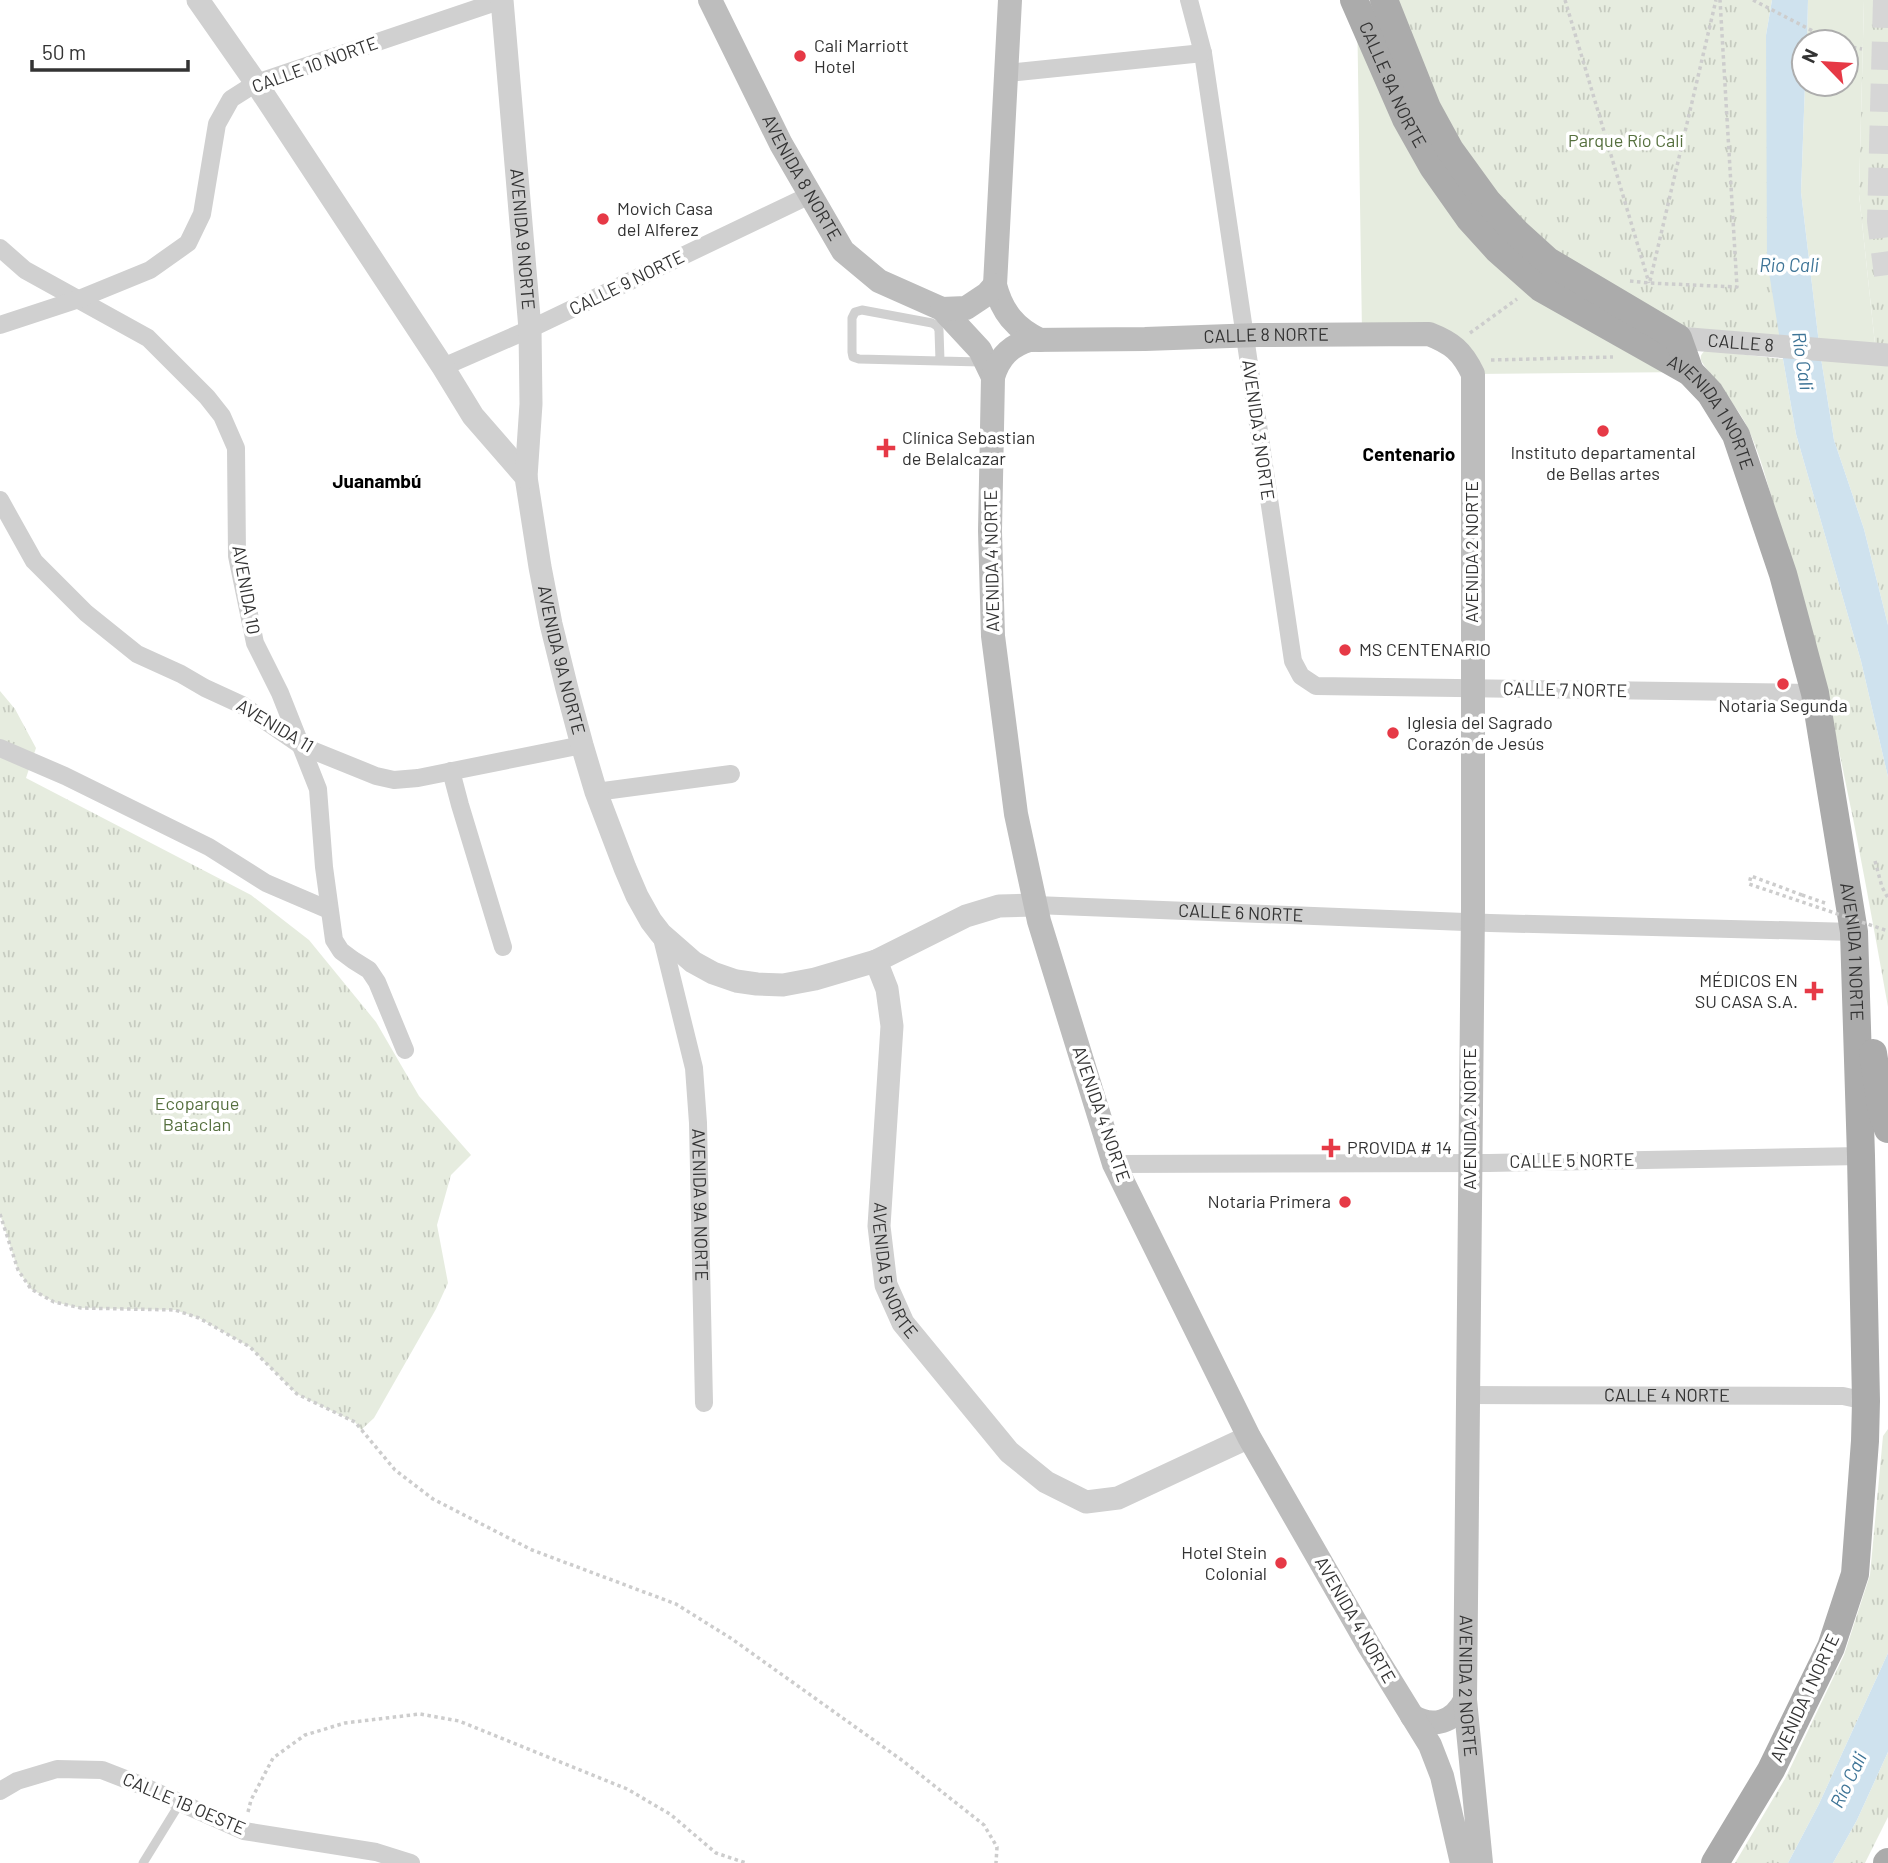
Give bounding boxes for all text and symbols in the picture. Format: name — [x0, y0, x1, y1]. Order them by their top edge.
street label: CALLE 9A NORTE — [1355, 18, 1432, 151]
scale bar — [32, 28, 187, 72]
north arrow — [1790, 28, 1860, 98]
street label: CALLE 10 NORTE — [249, 31, 381, 97]
place label: Cali Marriott Hotel — [814, 34, 909, 77]
text: 50 m — [42, 39, 86, 64]
text: N — [1796, 45, 1822, 66]
marker: Cali Marriott Hotel — [792, 48, 808, 64]
street label: AVENIDA 8 NORTE — [758, 110, 847, 245]
park label: Parque Río Cali — [1568, 129, 1684, 151]
street label: AVENIDA 9 NORTE — [506, 167, 540, 311]
place label: Movich Casa del Alferez — [617, 197, 713, 240]
marker: Movich Casa del Alferez — [595, 211, 611, 227]
street label: CALLE 9 NORTE — [565, 245, 688, 319]
water label: Rio Cali — [1759, 253, 1819, 276]
street label: CALLE 8 NORTE — [1203, 323, 1329, 347]
street label: CALLE 8 — [1707, 328, 1775, 356]
water label: Río Cali — [1788, 330, 1819, 392]
street label: AVENIDA 1 NORTE — [1664, 350, 1759, 472]
street label: AVENIDA 3 NORTE — [1238, 358, 1280, 502]
marker: Instituto departamental de Bellas artes — [1595, 423, 1611, 439]
place label: Clínica Sebastian de Belalcazar — [902, 426, 1035, 469]
marker: Clínica Sebastian de Belalcazar — [876, 438, 896, 458]
place label: Instituto departamental de Bellas artes — [1510, 441, 1696, 484]
district label: Centenario — [1363, 442, 1455, 465]
district label: Juanambú — [333, 469, 421, 492]
street label: AVENIDA 2 NORTE — [1460, 481, 1482, 623]
street label: AVENIDA 4 NORTE — [979, 490, 1003, 632]
street label: AVENIDA 10 — [228, 544, 266, 636]
street label: AVENIDA 9A NORTE — [534, 583, 591, 737]
place label: MS CENTENARIO — [1359, 638, 1491, 660]
marker: MS CENTENARIO — [1337, 642, 1353, 658]
marker: Notaria Segunda — [1775, 676, 1791, 692]
street label: CALLE 7 NORTE — [1503, 677, 1627, 701]
street label: AVENIDA 11 — [233, 694, 318, 757]
place label: Notaria Segunda — [1718, 694, 1848, 716]
place label: Iglesia del Sagrado Corazón de Jesús — [1407, 711, 1553, 754]
marker: Iglesia del Sagrado Corazón de Jesús — [1385, 725, 1401, 741]
street label: AVENIDA 1 NORTE — [1836, 881, 1869, 1021]
street label: CALLE 6 NORTE — [1178, 899, 1304, 926]
place label: MÉDICOS EN SU CASA S.A. — [1695, 969, 1798, 1012]
marker: MÉDICOS EN SU CASA S.A. — [1804, 981, 1824, 1001]
street label: AVENIDA 4 NORTE — [1068, 1043, 1136, 1185]
street label: AVENIDA 2 NORTE — [1458, 1048, 1480, 1190]
park label: Ecoparque Bataclan — [155, 1092, 239, 1135]
street label: AVENIDA 9A NORTE — [688, 1128, 713, 1281]
place label: PROVIDA # 14 — [1347, 1136, 1452, 1158]
marker: PROVIDA # 14 — [1321, 1138, 1341, 1158]
street label: CALLE 5 NORTE — [1509, 1148, 1635, 1172]
place label: Notaria Primera — [1208, 1190, 1331, 1212]
marker: Notaria Primera — [1337, 1194, 1353, 1210]
street label: AVENIDA 5 NORTE — [869, 1202, 923, 1342]
street label: CALLE 4 NORTE — [1604, 1383, 1730, 1406]
place label: Hotel Stein Colonial — [1181, 1541, 1267, 1584]
street label: AVENIDA 4 NORTE — [1311, 1552, 1401, 1687]
marker: Hotel Stein Colonial — [1273, 1555, 1289, 1571]
street label: AVENIDA 2 NORTE — [1455, 1615, 1483, 1758]
street label: AVENIDA 1 NORTE — [1765, 1630, 1843, 1765]
water label: Río Cali — [1824, 1748, 1871, 1811]
street label: CALLE 1B OESTE — [120, 1767, 249, 1839]

